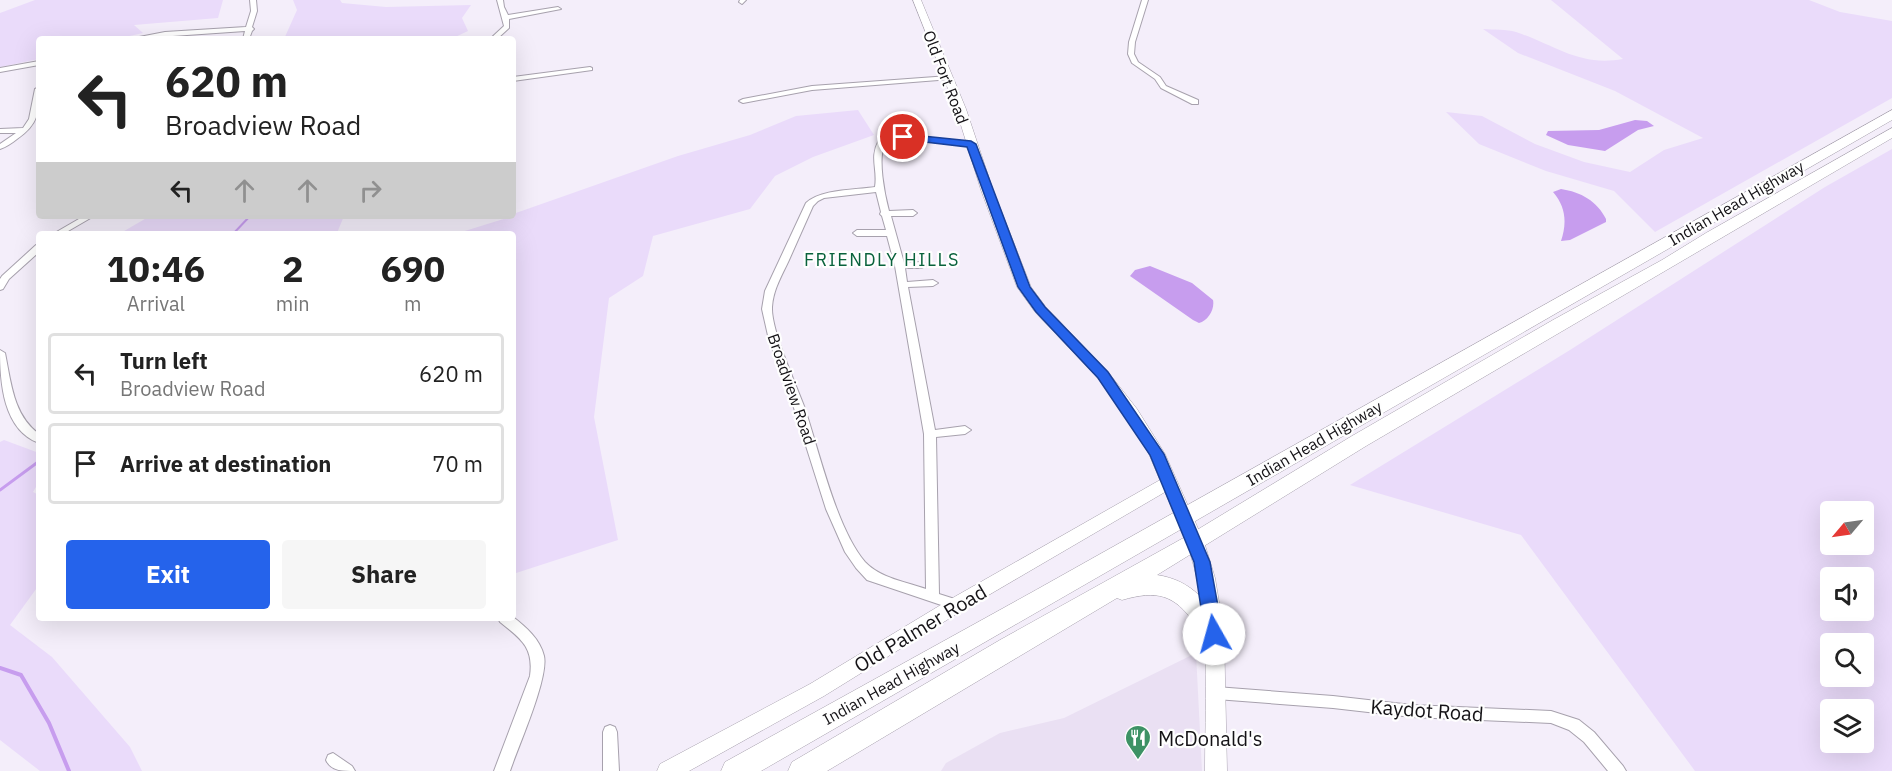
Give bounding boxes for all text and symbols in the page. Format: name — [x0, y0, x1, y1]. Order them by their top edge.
street label: Old Fort Road — [919, 28, 973, 126]
text: 620 m — [165, 54, 288, 109]
icon: left — [66, 60, 144, 138]
text: Broadview Road — [165, 107, 362, 142]
pin — [877, 111, 928, 162]
icon: arrive — [886, 120, 919, 153]
street label: Indian Head Highway — [1665, 156, 1807, 250]
icon: left — [165, 174, 198, 207]
icon: ahead — [228, 174, 261, 207]
icon: ahead — [291, 174, 324, 207]
icon: right — [354, 174, 387, 207]
text: 10:46 — [107, 245, 205, 292]
text: 2 — [282, 245, 304, 292]
text: 690 — [380, 245, 445, 292]
district label: FRIENDLY HILLS — [804, 248, 960, 271]
text: Arrival — [127, 290, 185, 317]
text: min — [276, 290, 310, 317]
text: m — [404, 290, 422, 317]
street label: Broadview Road — [764, 331, 820, 447]
text: Turn left — [120, 346, 208, 375]
icon: left — [69, 357, 102, 390]
text: 620 m — [419, 359, 483, 388]
text: Broadview Road — [120, 375, 266, 402]
street label: Indian Head Highway — [1243, 396, 1385, 490]
icon: arrive — [69, 447, 102, 480]
text: Arrive at destination — [120, 449, 331, 478]
text: 70 m — [432, 449, 483, 478]
north arrow — [1820, 501, 1874, 555]
map controls — [1820, 501, 1874, 753]
button: Exit — [66, 540, 270, 609]
button: Share — [282, 540, 486, 609]
button: sound — [1820, 567, 1874, 621]
street label: Old Palmer Road — [849, 578, 991, 678]
position arrow — [1182, 602, 1246, 666]
button: search — [1820, 633, 1874, 687]
street label: Indian Head Highway — [819, 637, 963, 729]
street label: Kaydot Road — [1370, 693, 1484, 727]
button: layers — [1820, 699, 1874, 753]
restaurant icon: McDonald's — [1123, 723, 1153, 761]
place label: McDonald's — [1158, 725, 1263, 752]

